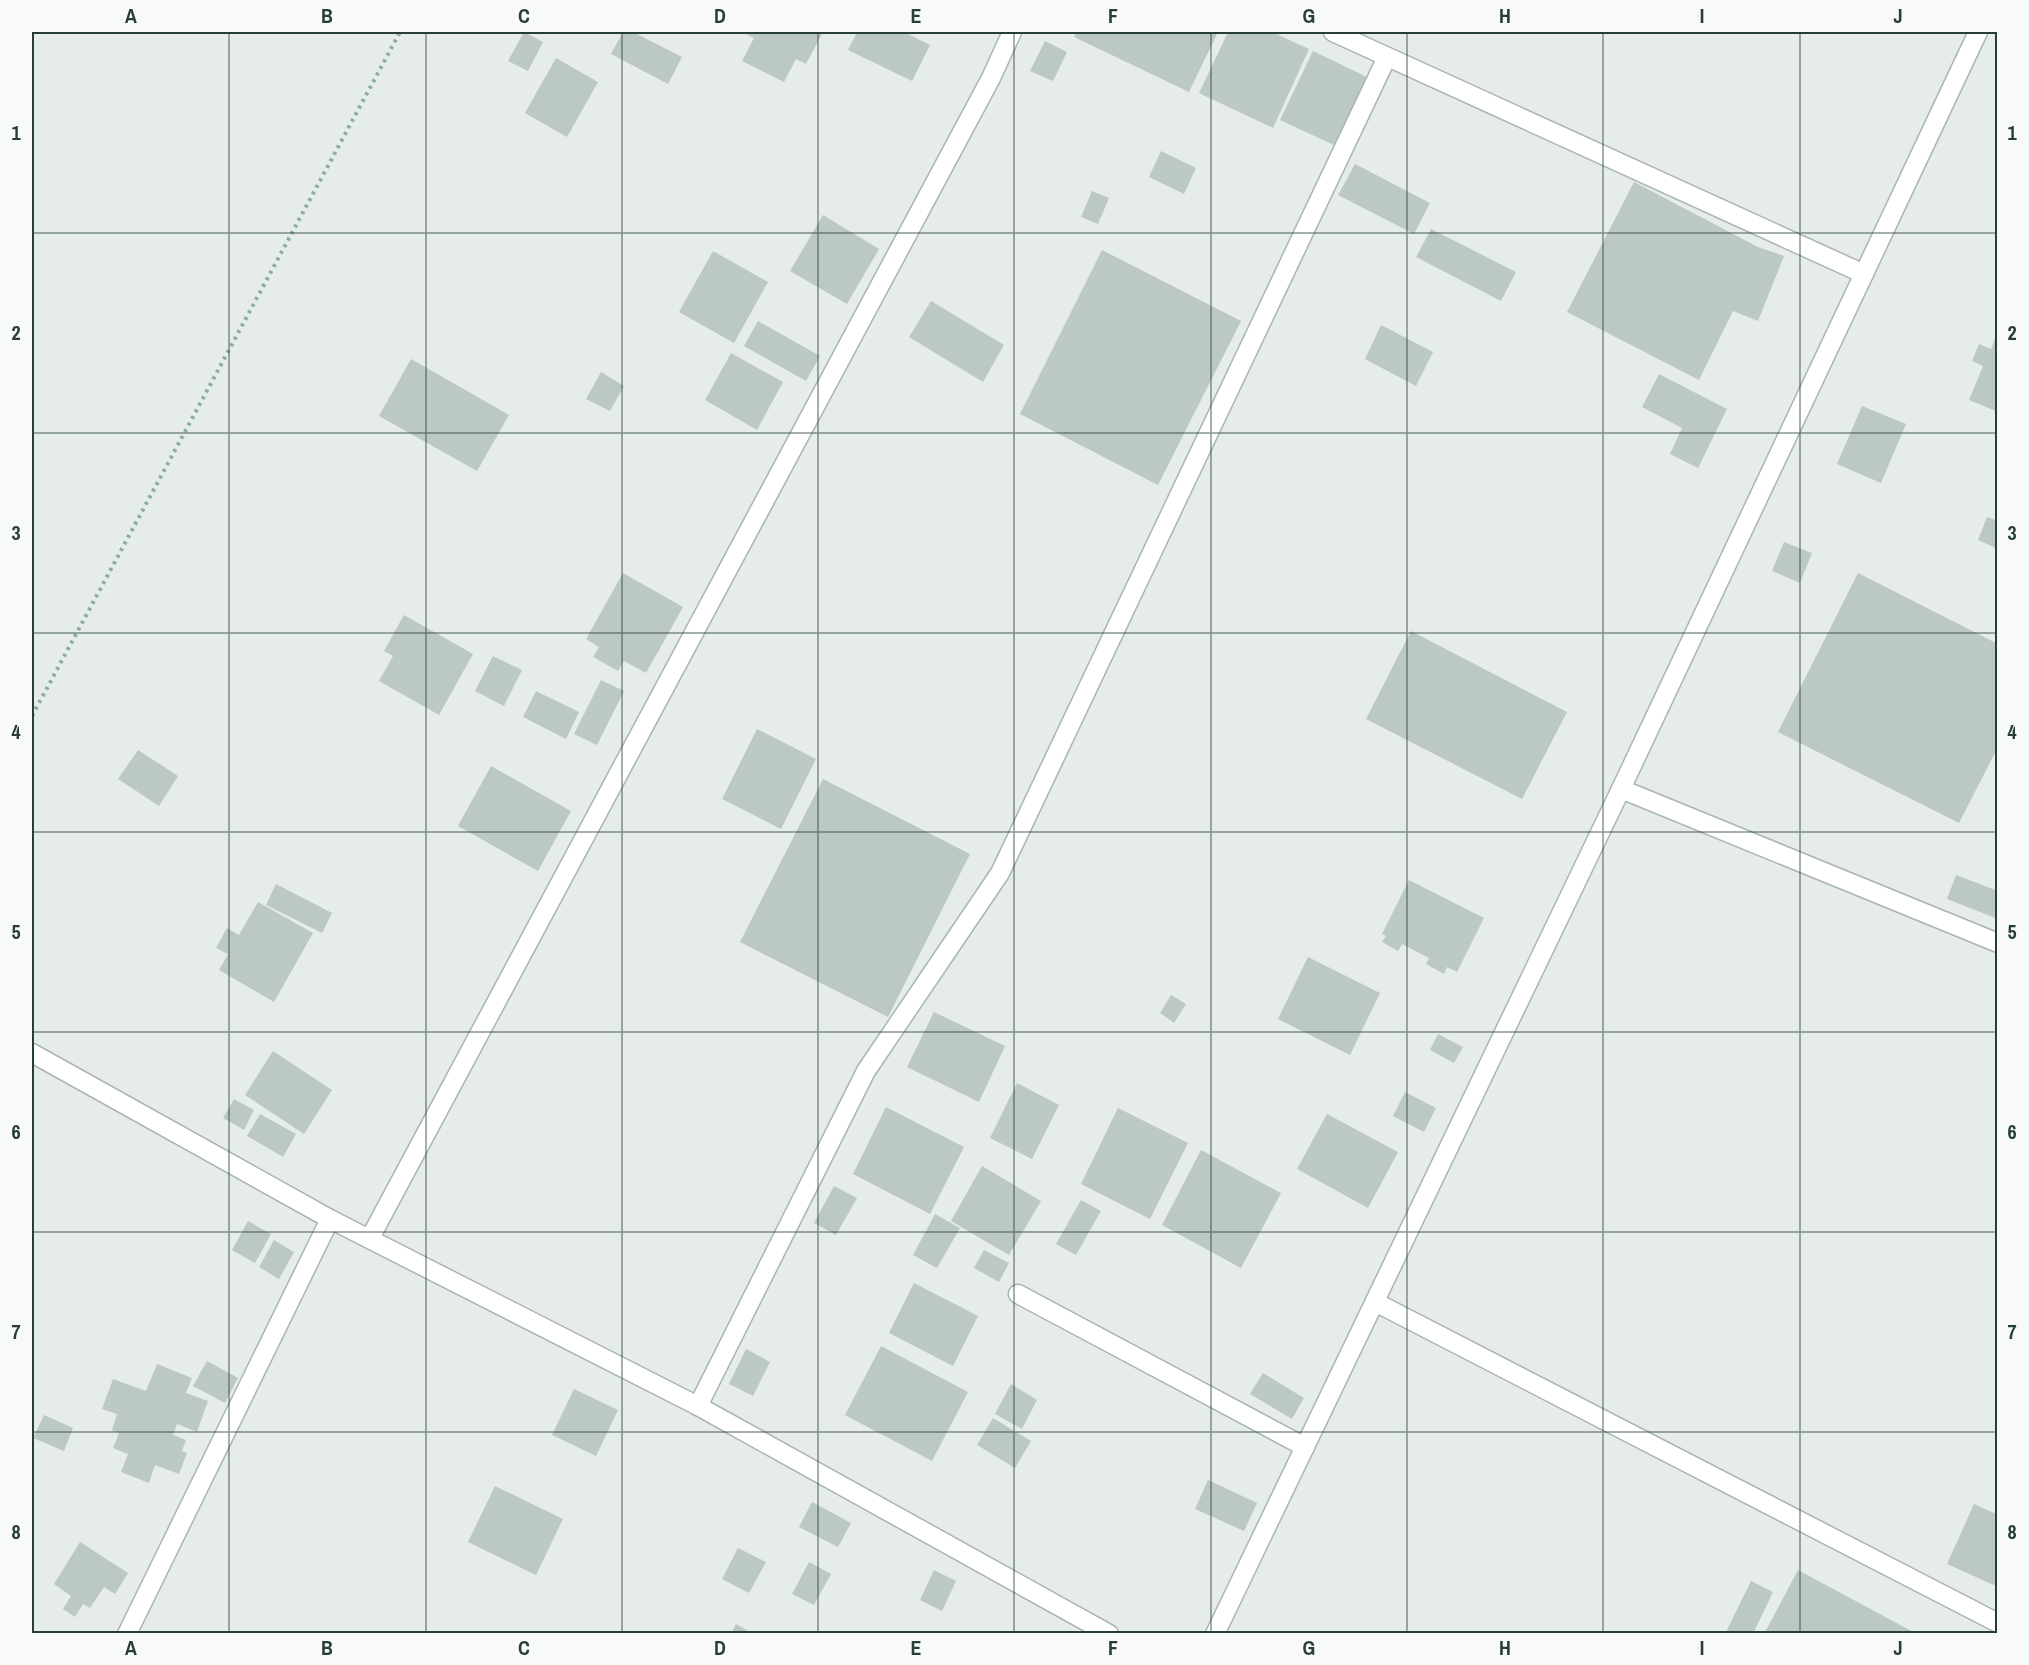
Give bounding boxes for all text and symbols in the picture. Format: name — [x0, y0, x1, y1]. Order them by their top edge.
text: A — [125, 2, 137, 29]
text: B — [321, 2, 333, 29]
text: C — [518, 2, 530, 29]
text: D — [714, 2, 726, 29]
text: E — [911, 2, 922, 29]
text: F — [1108, 2, 1118, 29]
text: G — [1303, 2, 1315, 29]
text: H — [1499, 2, 1511, 29]
text: I — [1700, 2, 1704, 29]
text: J — [1893, 2, 1903, 29]
text: 1 — [11, 119, 21, 146]
text: 1 — [2007, 119, 2017, 146]
text: 2 — [11, 319, 21, 346]
text: 2 — [2007, 319, 2017, 346]
text: 3 — [11, 519, 21, 546]
text: 3 — [2007, 519, 2017, 546]
text: 4 — [11, 718, 21, 745]
text: 4 — [2007, 718, 2017, 745]
text: 5 — [11, 918, 21, 945]
text: 5 — [2007, 918, 2017, 945]
text: 6 — [11, 1118, 21, 1145]
text: 6 — [2007, 1118, 2017, 1145]
text: 7 — [11, 1318, 21, 1345]
text: 7 — [2007, 1318, 2017, 1345]
text: 8 — [11, 1518, 21, 1545]
text: 8 — [2007, 1518, 2017, 1545]
text: A — [125, 1634, 137, 1661]
text: B — [321, 1634, 333, 1661]
text: C — [518, 1634, 530, 1661]
text: D — [714, 1634, 726, 1661]
text: E — [911, 1634, 922, 1661]
text: F — [1108, 1634, 1118, 1661]
text: G — [1303, 1634, 1315, 1661]
text: H — [1499, 1634, 1511, 1661]
text: I — [1700, 1634, 1704, 1661]
text: J — [1893, 1634, 1903, 1661]

